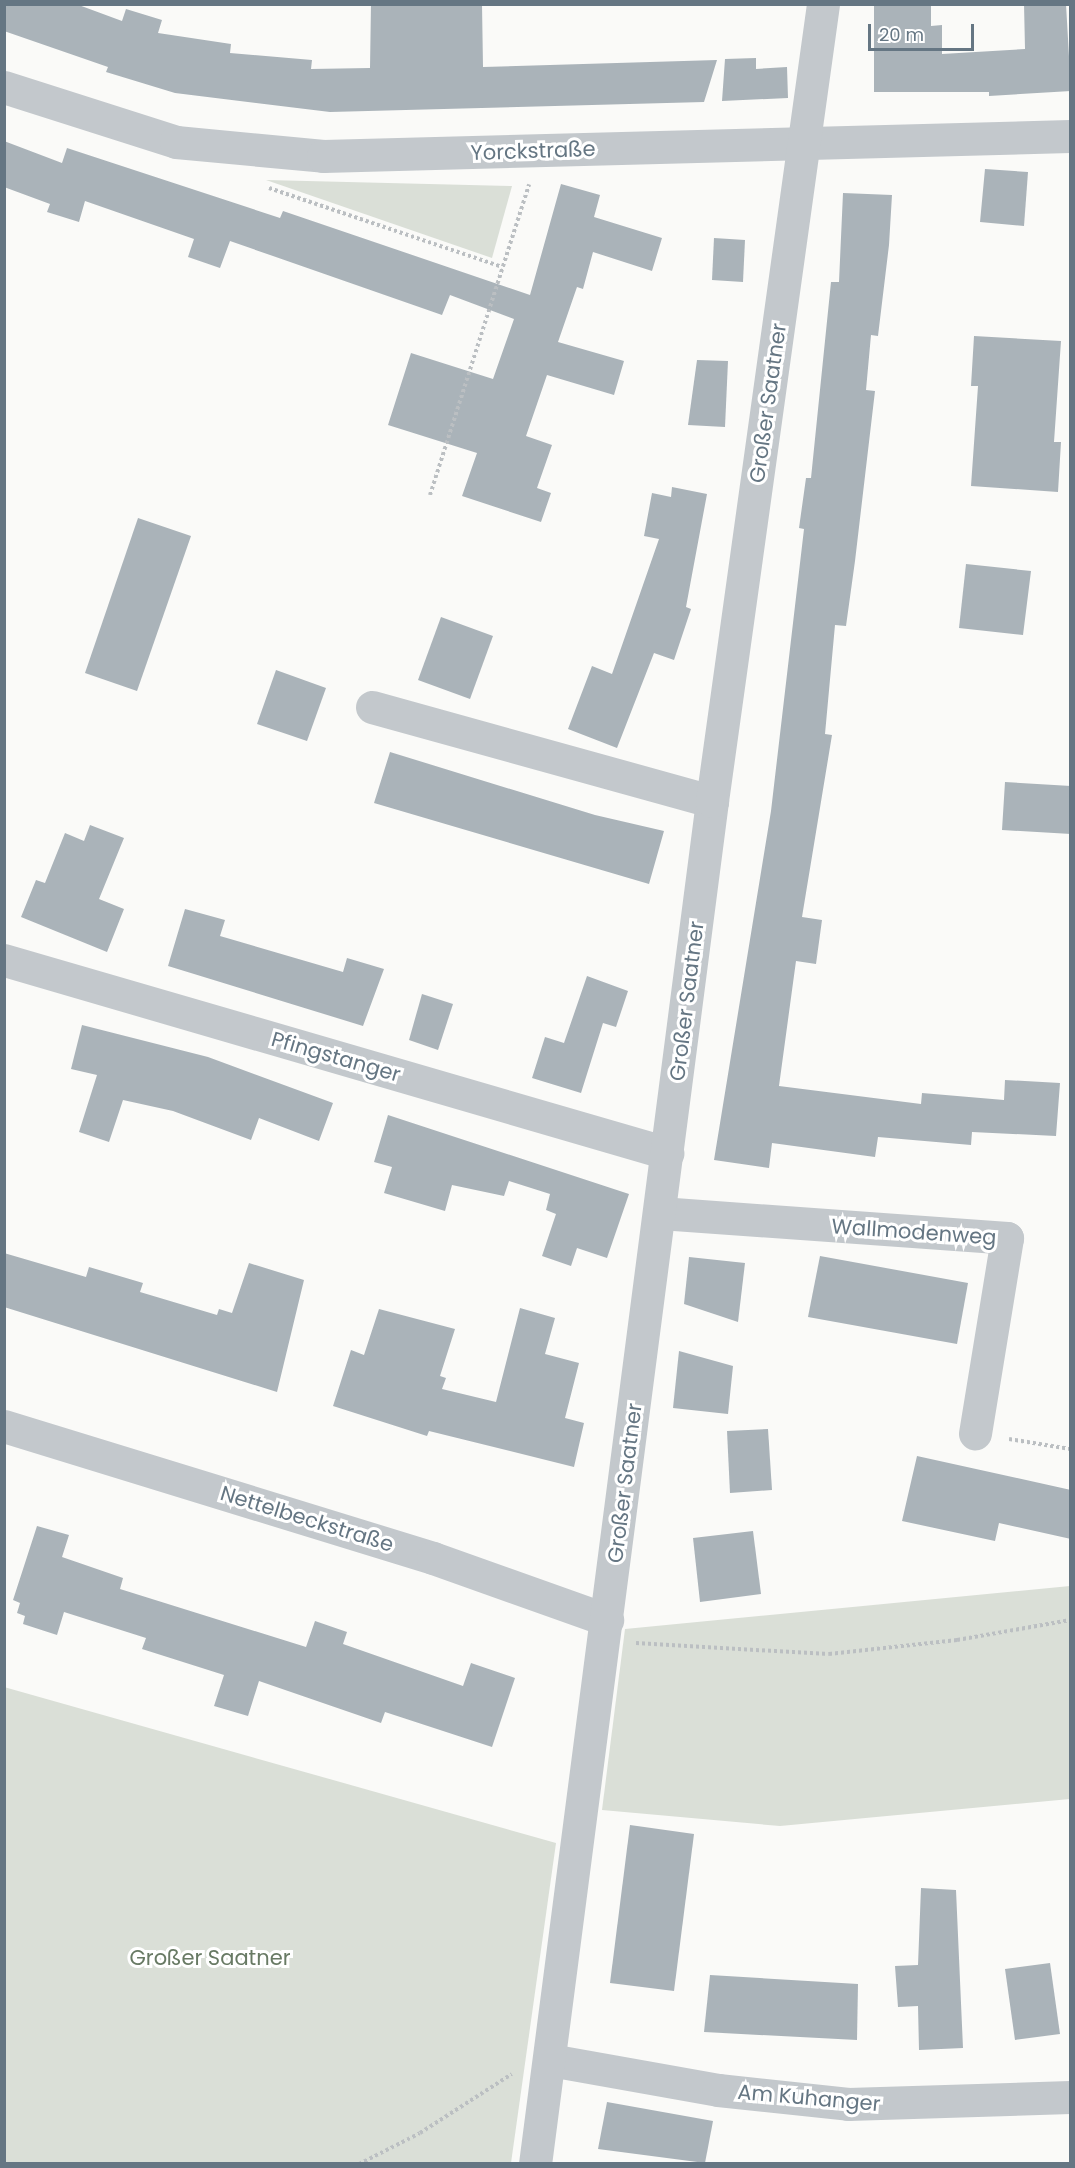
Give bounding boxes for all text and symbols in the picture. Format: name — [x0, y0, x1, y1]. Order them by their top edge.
scale bar — [871, 12, 978, 50]
text: 20 m — [879, 22, 924, 47]
street label: Yorckstraße — [470, 136, 596, 166]
street label: Großer Saatner — [744, 322, 792, 484]
street label: Großer Saatner — [665, 920, 709, 1082]
street label: Pfingstanger — [269, 1027, 403, 1087]
street label: Wallmodenweg — [831, 1214, 997, 1250]
street label: Großer Saatner — [603, 1402, 647, 1564]
street label: Nettelbeckstraße — [217, 1481, 397, 1557]
park label: Großer Saatner — [129, 1945, 291, 1971]
street label: Am Kuhanger — [736, 2079, 882, 2117]

